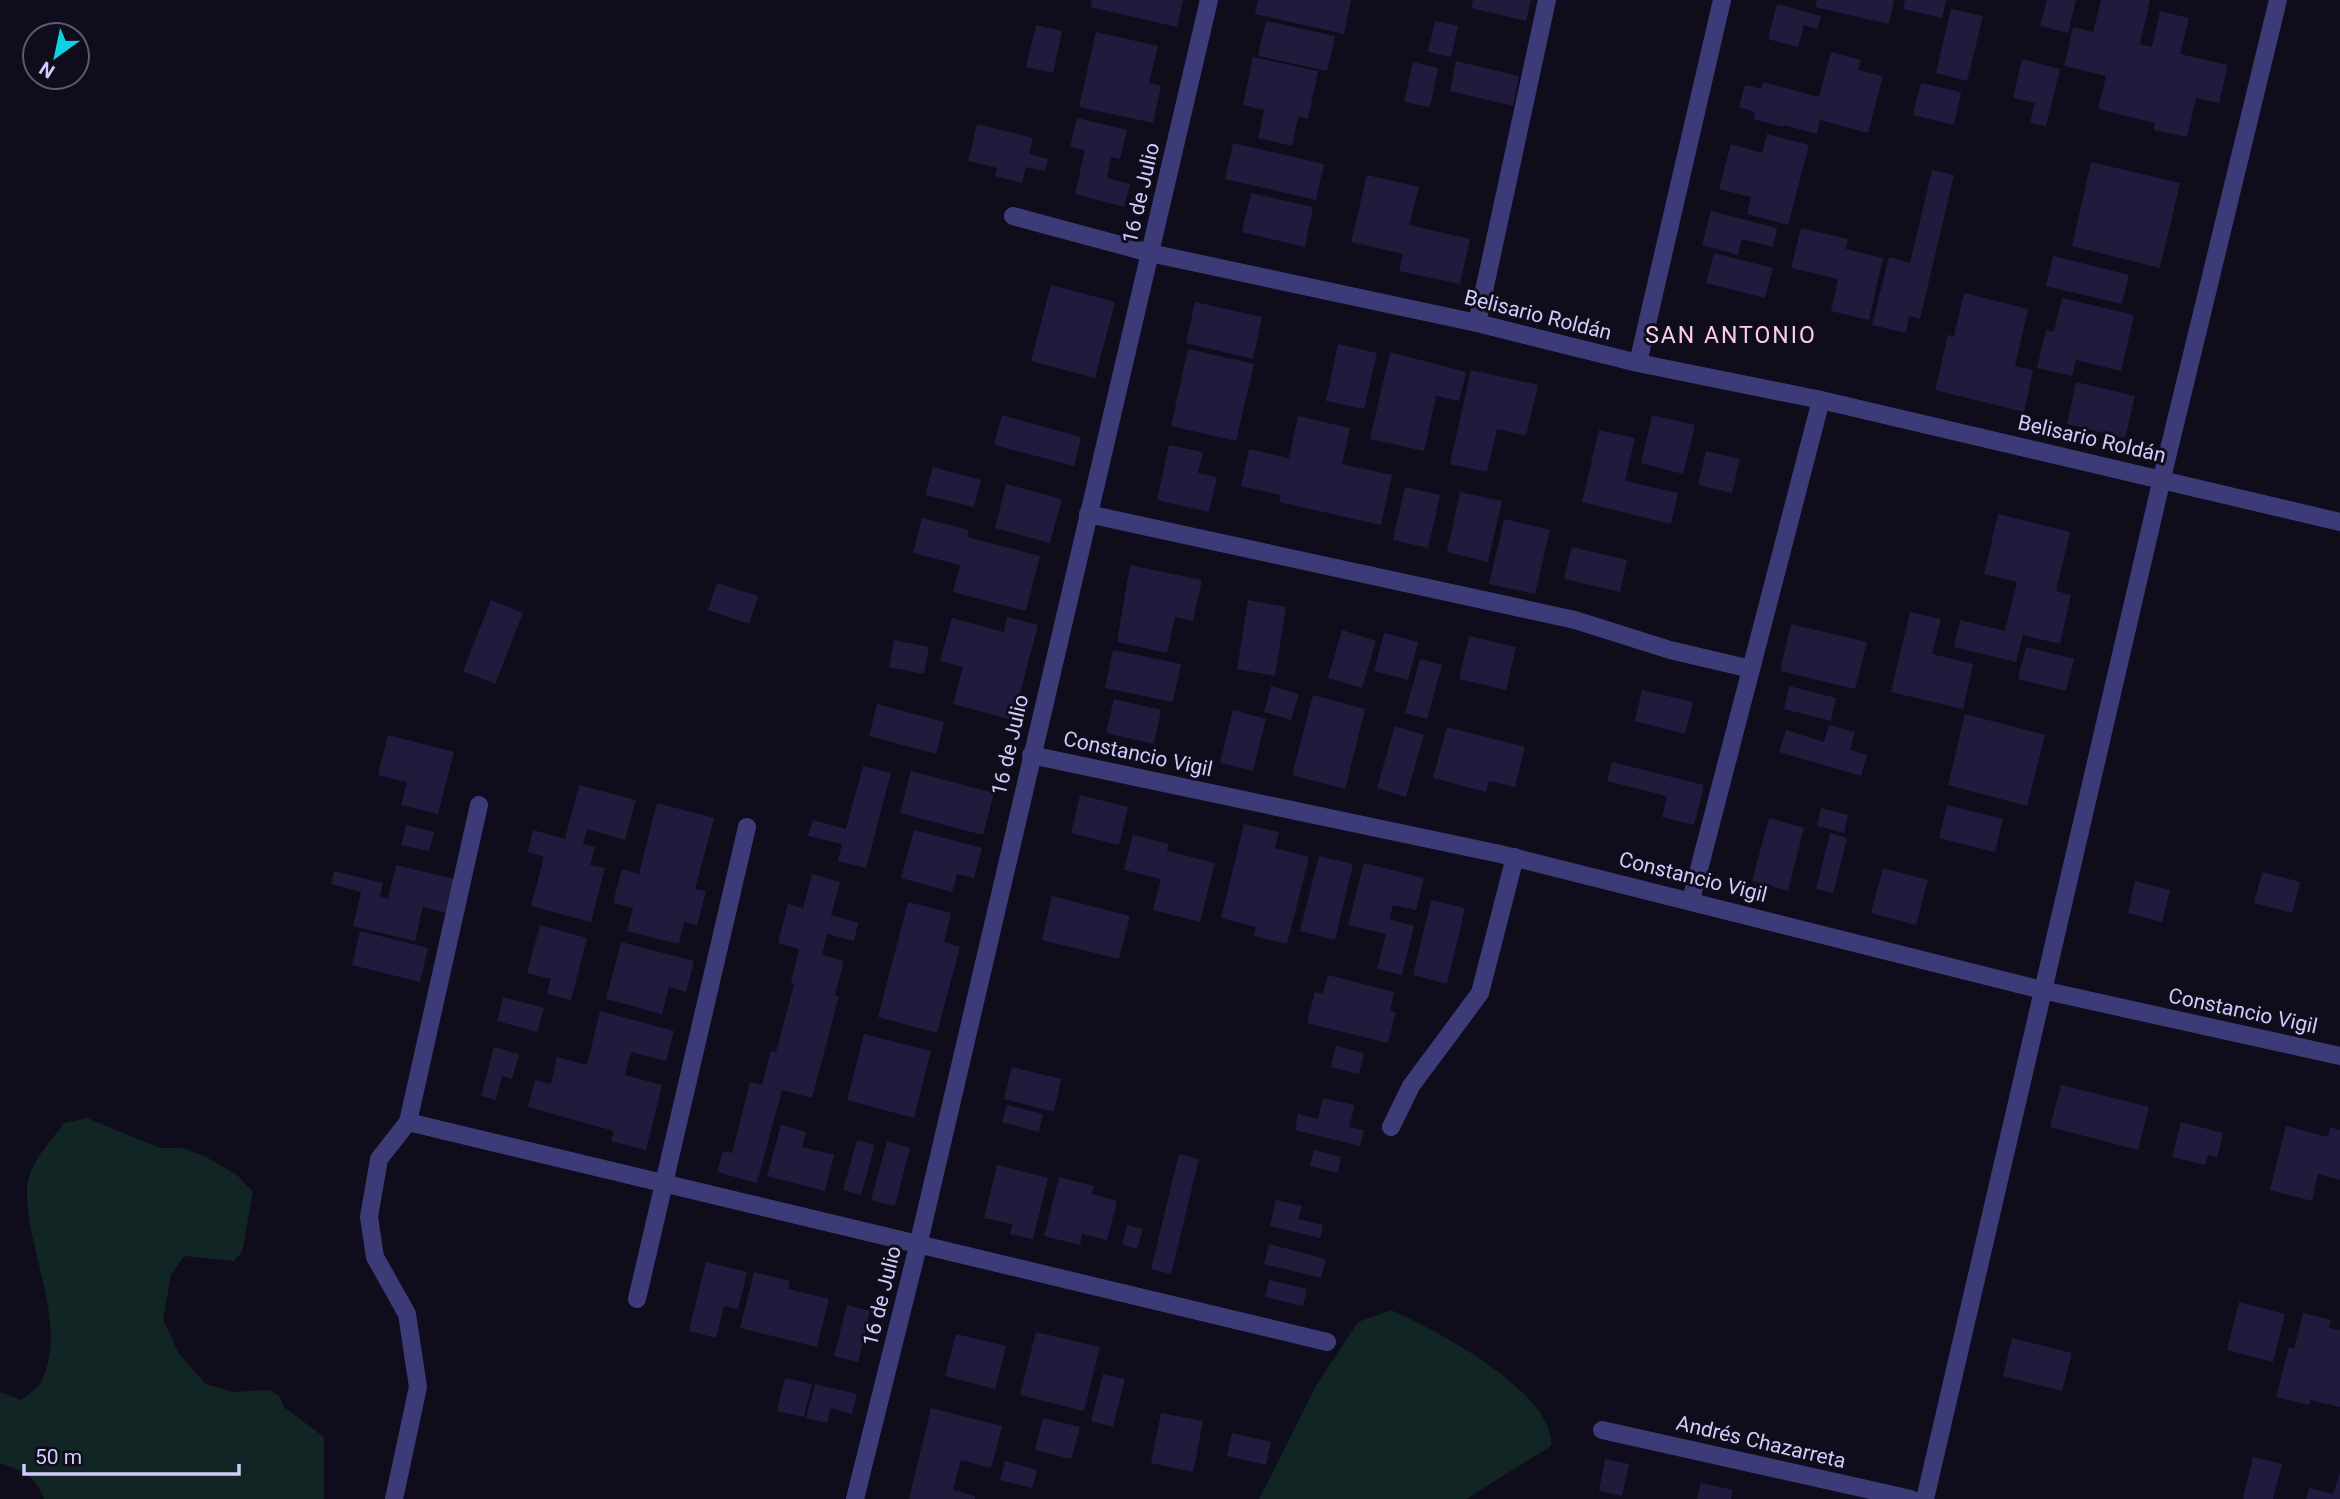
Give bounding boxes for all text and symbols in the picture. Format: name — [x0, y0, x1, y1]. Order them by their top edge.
north arrow — [21, 21, 91, 91]
text: N — [35, 57, 59, 83]
street label: 16 de Julio — [1118, 140, 1164, 246]
street label: Belisario Roldán — [1462, 285, 1614, 345]
district label: SAN ANTONIO — [1645, 322, 1817, 349]
street label: Belisario Roldán — [2016, 410, 2168, 468]
street label: 16 de Julio — [987, 692, 1033, 798]
street label: Constancio Vigil — [1061, 726, 1215, 782]
street label: Constancio Vigil — [1616, 847, 1770, 907]
street label: Constancio Vigil — [2166, 983, 2320, 1039]
street label: 16 de Julio — [858, 1243, 906, 1349]
street label: Andrés Chazarreta — [1674, 1411, 1848, 1473]
scale bar — [24, 1432, 240, 1476]
text: 50 m — [35, 1445, 82, 1469]

